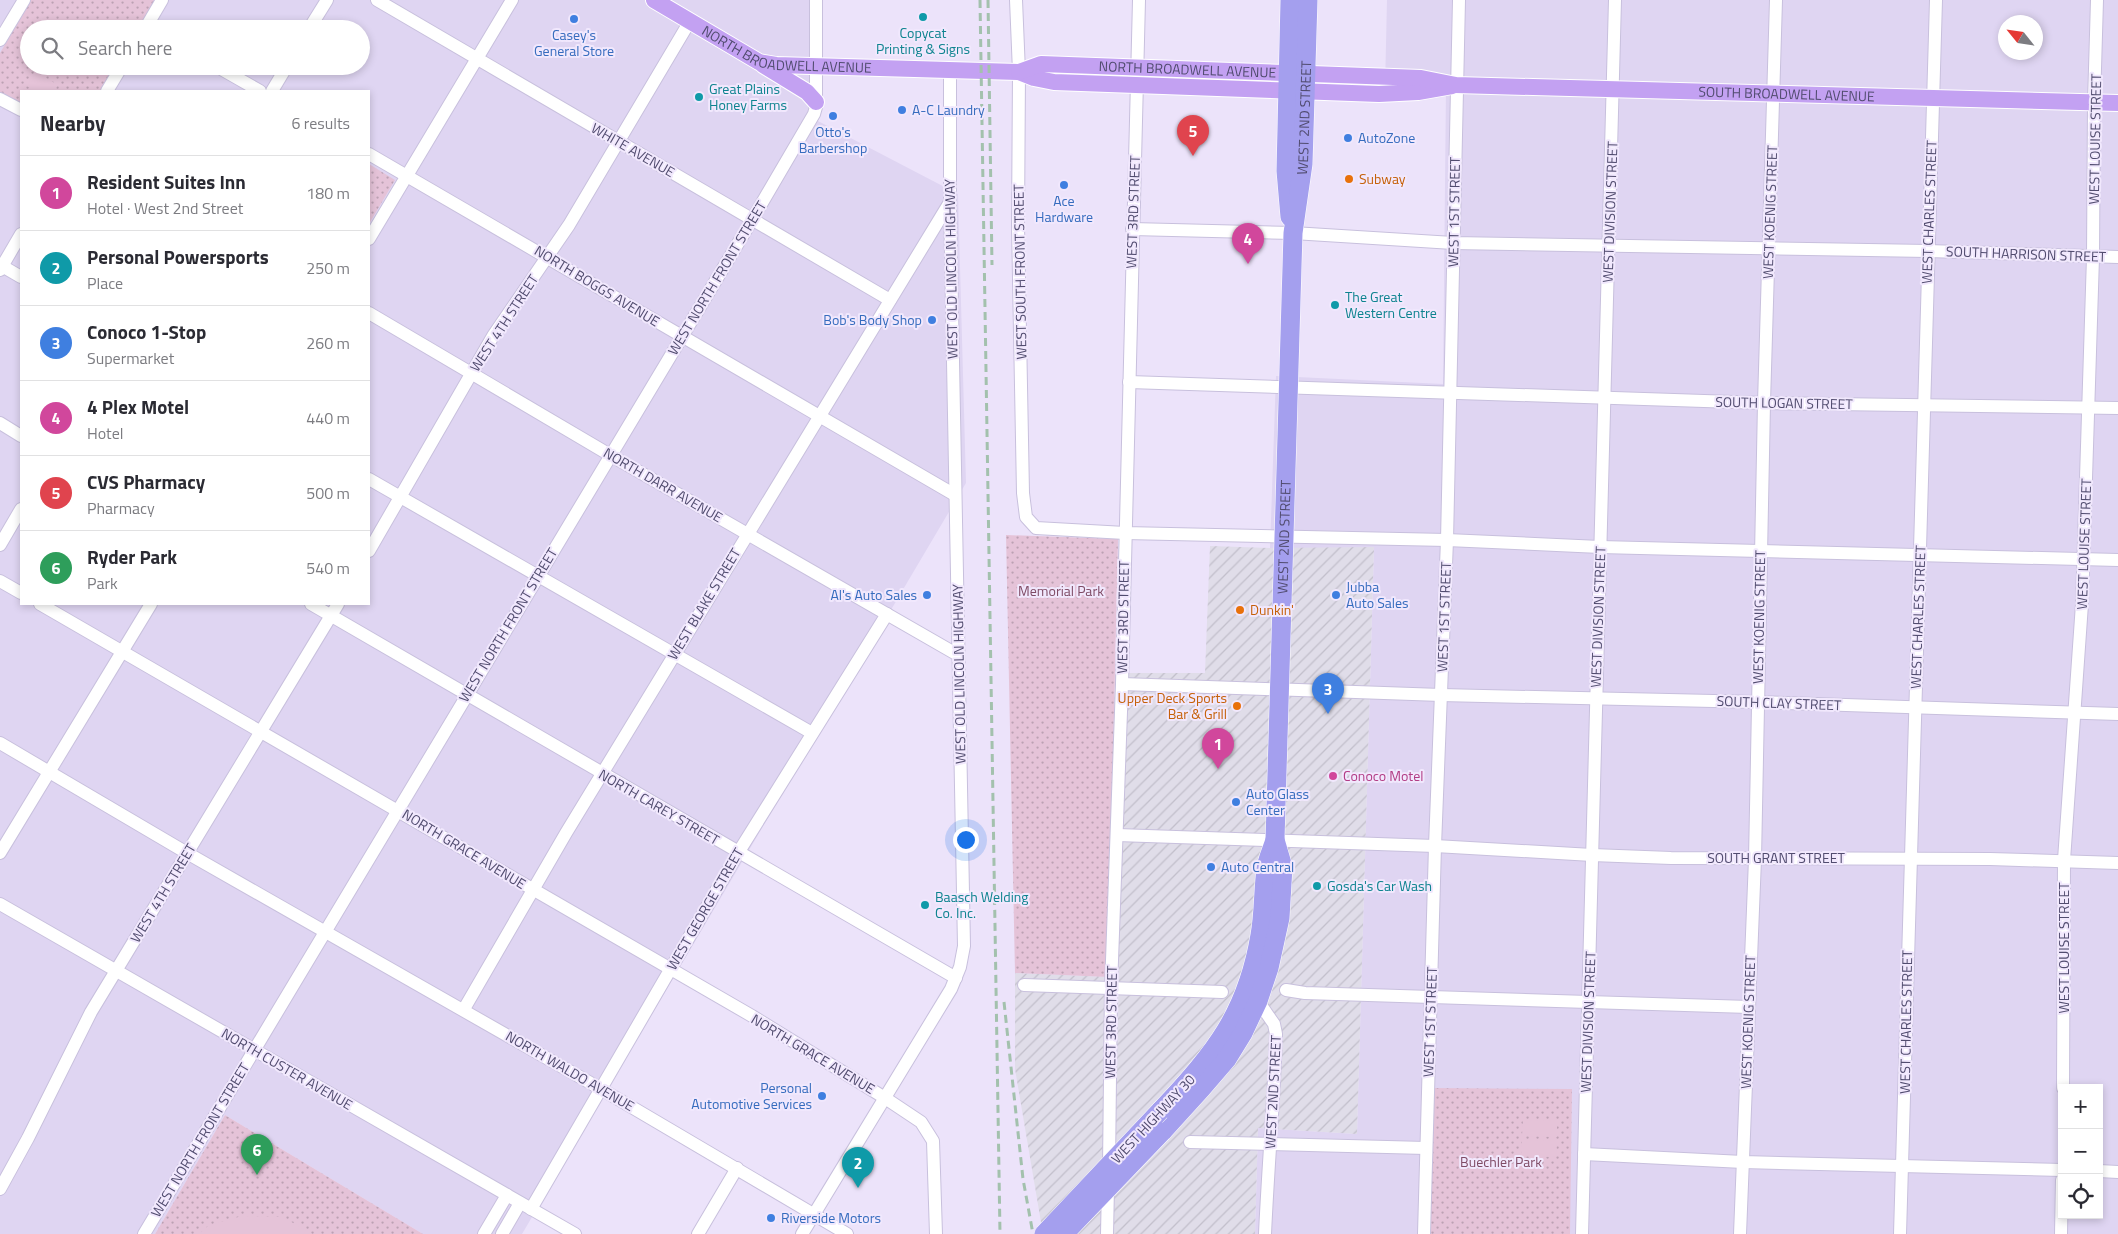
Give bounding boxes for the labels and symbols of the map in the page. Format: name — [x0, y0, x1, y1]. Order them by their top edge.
marker: Copycat Printing & Signs — [917, 11, 929, 23]
marker: Casey's General Store — [568, 13, 580, 25]
north arrow — [1998, 15, 2043, 60]
street label: NORTH BROADWELL AVENUE — [698, 20, 872, 78]
place label: Copycat Printing & Signs — [876, 22, 970, 59]
place label: Casey's General Store — [534, 24, 614, 61]
street label: NORTH BROADWELL AVENUE — [1098, 55, 1277, 83]
street label: WEST 2ND STREET — [1291, 60, 1316, 176]
street label: WEST LOUISE STREET — [2083, 73, 2106, 205]
place label: Great Plains Honey Farms — [709, 78, 787, 115]
street label: SOUTH BROADWELL AVENUE — [1698, 81, 1875, 106]
marker: Great Plains Honey Farms — [693, 91, 705, 103]
place label: A-C Laundry — [912, 99, 985, 120]
marker: A-C Laundry — [896, 104, 908, 116]
marker: Otto's Barbershop — [827, 110, 839, 122]
pin: 5 — [1177, 115, 1209, 156]
street label: WHITE AVENUE — [587, 117, 679, 182]
place label: Otto's Barbershop — [799, 121, 867, 158]
place label: AutoZone — [1358, 127, 1415, 148]
marker: AutoZone — [1342, 132, 1354, 144]
street label: WEST CHARLES STREET — [1915, 139, 1942, 284]
street label: WEST DIVISION STREET — [1597, 140, 1622, 283]
street label: WEST KOENIG STREET — [1757, 144, 1782, 279]
street label: WEST 3RD STREET — [1120, 154, 1145, 269]
street label: WEST 1ST STREET — [1442, 156, 1465, 267]
place label: Subway — [1359, 168, 1406, 189]
marker: Subway — [1343, 173, 1355, 185]
street label: WEST OLD LINCOLN HIGHWAY — [938, 178, 963, 359]
marker: Ace Hardware — [1058, 179, 1070, 191]
street label: WEST SOUTH FRONT STREET — [1007, 183, 1032, 360]
place label: Ace Hardware — [1035, 190, 1093, 227]
street label: WEST NORTH FRONT STREET — [662, 196, 771, 359]
pin: 4 — [1232, 223, 1264, 264]
street label: NORTH BOGGS AVENUE — [531, 240, 664, 332]
street label: SOUTH HARRISON STREET — [1946, 240, 2107, 267]
street label: WEST 4TH STREET — [464, 269, 543, 376]
place label: The Great Western Centre — [1345, 286, 1437, 323]
marker: The Great Western Centre — [1329, 299, 1341, 311]
place label: Bob's Body Shop — [823, 309, 922, 330]
marker: Bob's Body Shop — [926, 314, 938, 326]
street label: SOUTH LOGAN STREET — [1715, 391, 1853, 414]
street label: NORTH DARR AVENUE — [600, 442, 727, 527]
street label: WEST LOUISE STREET — [2071, 477, 2096, 610]
street label: WEST 2ND STREET — [1271, 479, 1296, 594]
street label: WEST NORTH FRONT STREET — [453, 543, 562, 706]
street label: WEST BLAKE STREET — [662, 543, 746, 664]
street label: WEST CHARLES STREET — [1904, 544, 1931, 689]
street label: WEST DIVISION STREET — [1585, 545, 1610, 688]
street label: WEST KOENIG STREET — [1747, 549, 1770, 684]
street label: WEST 3RD STREET — [1111, 560, 1134, 674]
street label: WEST 1ST STREET — [1431, 561, 1456, 673]
place label: Jubba Auto Sales — [1346, 576, 1409, 613]
park label: Memorial Park — [1018, 580, 1104, 601]
street label: WEST OLD LINCOLN HIGHWAY — [946, 583, 971, 764]
place label: Al's Auto Sales — [830, 584, 917, 605]
marker: Al's Auto Sales — [921, 589, 933, 601]
marker: Jubba Auto Sales — [1330, 589, 1342, 601]
place label: Dunkin' — [1250, 599, 1294, 620]
marker: Dunkin' — [1234, 604, 1246, 616]
pin: 3 — [1312, 673, 1344, 714]
place label: Upper Deck Sports Bar & Grill — [1118, 687, 1227, 724]
street label: SOUTH CLAY STREET — [1716, 690, 1842, 715]
marker: Upper Deck Sports Bar & Grill — [1231, 700, 1243, 712]
pin: 1 — [1202, 728, 1234, 769]
street label: NORTH CAREY STREET — [595, 763, 724, 850]
place label: Conoco Motel — [1343, 765, 1424, 786]
marker: Conoco Motel — [1327, 770, 1339, 782]
place label: Auto Glass Center — [1246, 783, 1309, 820]
marker: Auto Glass Center — [1230, 796, 1242, 808]
street label: NORTH GRACE AVENUE — [398, 803, 530, 894]
your location — [953, 827, 979, 853]
street label: WEST 4TH STREET — [125, 839, 201, 946]
street label: WEST GEORGE STREET — [661, 843, 749, 974]
street label: SOUTH GRANT STREET — [1707, 847, 1845, 868]
place label: Auto Central — [1221, 856, 1294, 877]
marker: Auto Central — [1205, 861, 1217, 873]
place label: Gosda's Car Wash — [1327, 875, 1432, 896]
marker: Gosda's Car Wash — [1311, 880, 1323, 892]
street label: WEST LOUISE STREET — [2053, 882, 2074, 1014]
place label: Baasch Welding Co. Inc. — [935, 886, 1028, 923]
marker: Baasch Welding Co. Inc. — [919, 899, 931, 911]
street label: WEST CHARLES STREET — [1894, 949, 1917, 1094]
street label: WEST DIVISION STREET — [1575, 950, 1600, 1093]
street label: WEST KOENIG STREET — [1735, 954, 1760, 1089]
street label: WEST 3RD STREET — [1099, 965, 1122, 1079]
street label: WEST 1ST STREET — [1417, 966, 1442, 1078]
street label: NORTH GRACE AVENUE — [747, 1008, 879, 1099]
street label: NORTH CUSTER AVENUE — [218, 1022, 357, 1115]
street label: NORTH WALDO AVENUE — [502, 1025, 639, 1116]
street label: WEST 2ND STREET — [1259, 1034, 1286, 1149]
street label: WEST NORTH FRONT STREET — [145, 1058, 254, 1221]
street label: WEST HIGHWAY 30 — [1106, 1069, 1200, 1168]
place label: Personal Automotive Services — [691, 1077, 812, 1114]
marker: Personal Automotive Services — [816, 1090, 828, 1102]
pin: 6 — [241, 1134, 273, 1175]
pin: 2 — [842, 1147, 874, 1188]
park label: Buechler Park — [1460, 1151, 1542, 1172]
place label: Riverside Motors — [781, 1207, 881, 1228]
marker: Riverside Motors — [765, 1212, 777, 1224]

